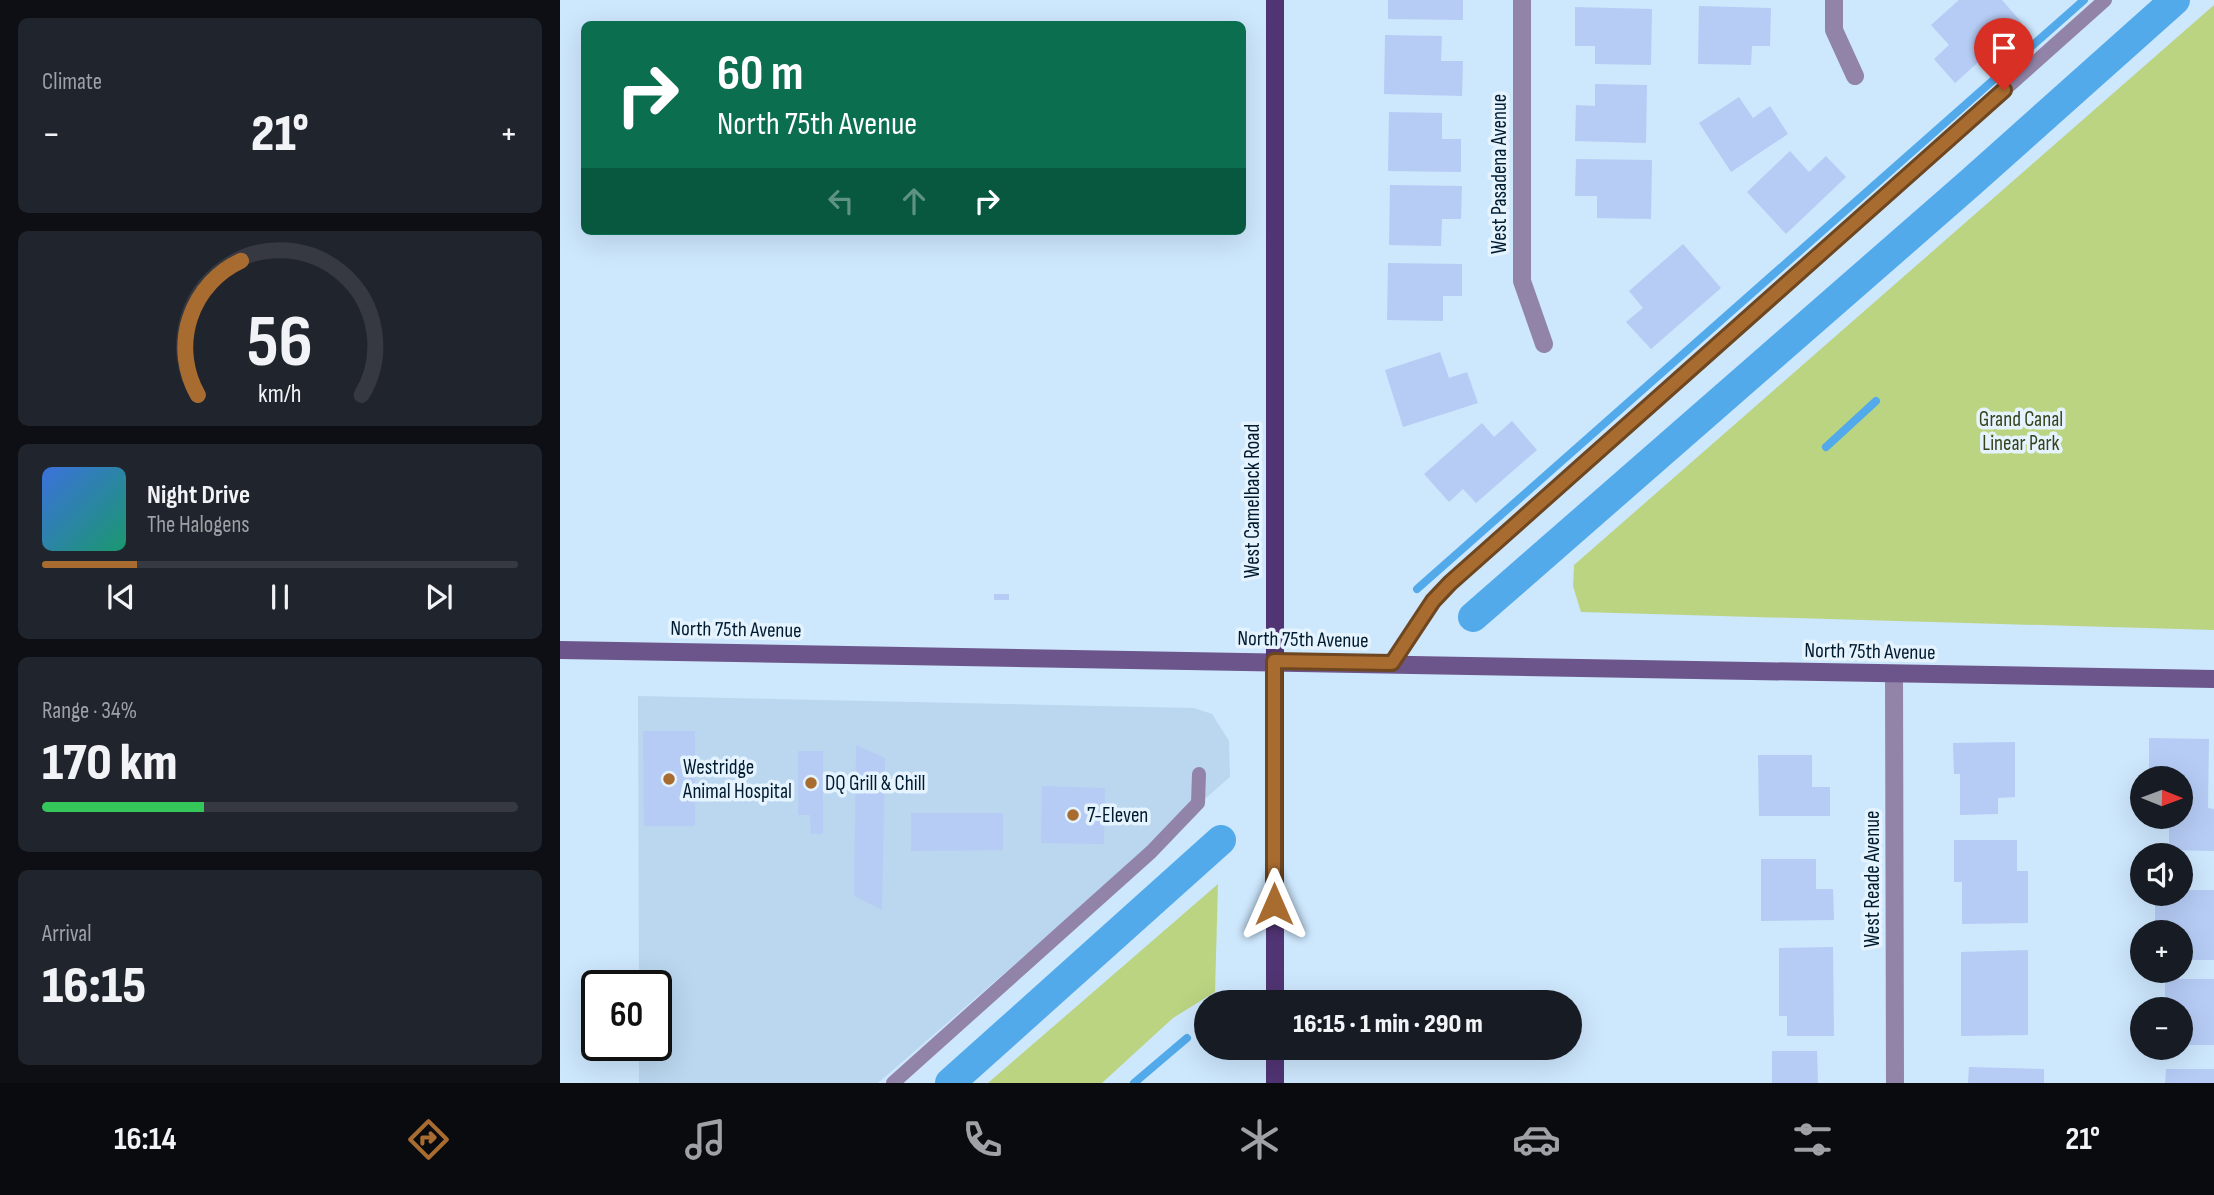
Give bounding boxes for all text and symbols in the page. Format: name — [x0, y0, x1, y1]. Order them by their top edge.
pin — [1974, 18, 2034, 90]
icon: arrive — [1985, 29, 2023, 67]
text: 60 m — [717, 45, 804, 104]
icon: right — [602, 49, 693, 140]
text: Climate — [42, 68, 102, 96]
street label: West Pasadena Avenue — [1487, 94, 1512, 254]
text: 21° — [251, 103, 309, 166]
text: North 75th Avenue — [717, 105, 917, 144]
text: − — [42, 112, 61, 157]
text: + — [499, 112, 518, 157]
icon: left — [822, 182, 860, 220]
icon: ahead — [895, 182, 933, 220]
icon: right — [968, 182, 1006, 220]
text: 56 — [247, 299, 313, 387]
text: km/h — [258, 378, 302, 409]
park label: Grand Canal Linear Park — [1979, 407, 2063, 456]
street label: West Camelback Road — [1240, 424, 1265, 578]
text: Night Drive — [147, 480, 250, 511]
text: The Halogens — [147, 511, 250, 539]
icon: previous — [102, 578, 140, 616]
icon: pause — [261, 578, 299, 616]
icon: next — [420, 578, 458, 616]
street label: North 75th Avenue — [670, 616, 802, 643]
street label: North 75th Avenue — [1237, 626, 1369, 653]
street label: North 75th Avenue — [1804, 638, 1936, 665]
text: Range · 34% — [42, 697, 137, 725]
text: 170 km — [42, 732, 178, 795]
place label: Westridge Animal Hospital — [682, 755, 792, 804]
north arrow — [2130, 766, 2193, 830]
map controls — [2130, 766, 2193, 1060]
marker: Westridge Animal Hospital — [661, 771, 677, 787]
place label: DQ Grill & Chill — [825, 771, 925, 796]
marker: DQ Grill & Chill — [803, 775, 819, 791]
place label: 7-Eleven — [1087, 803, 1148, 828]
marker: 7-Eleven — [1065, 807, 1081, 823]
street label: West Reade Avenue — [1860, 811, 1885, 947]
button: sound — [2130, 843, 2193, 906]
position arrow — [1237, 867, 1311, 941]
text: Arrival — [42, 920, 91, 948]
button: + — [2130, 920, 2193, 983]
text: 16:15 — [42, 955, 146, 1018]
speed limit sign: 60 — [581, 970, 672, 1061]
button: − — [2130, 997, 2193, 1060]
text: 16:15 · 1 min · 290 m — [1293, 1009, 1483, 1040]
icon: directions — [404, 1115, 453, 1164]
icon: music — [681, 1115, 730, 1164]
icon: phone — [958, 1115, 1007, 1164]
icon: climate — [1235, 1115, 1284, 1164]
icon: car — [1512, 1115, 1561, 1164]
icon: filters — [1788, 1115, 1837, 1164]
text: 16:14 — [114, 1120, 176, 1159]
text: 21° — [2065, 1120, 2100, 1159]

